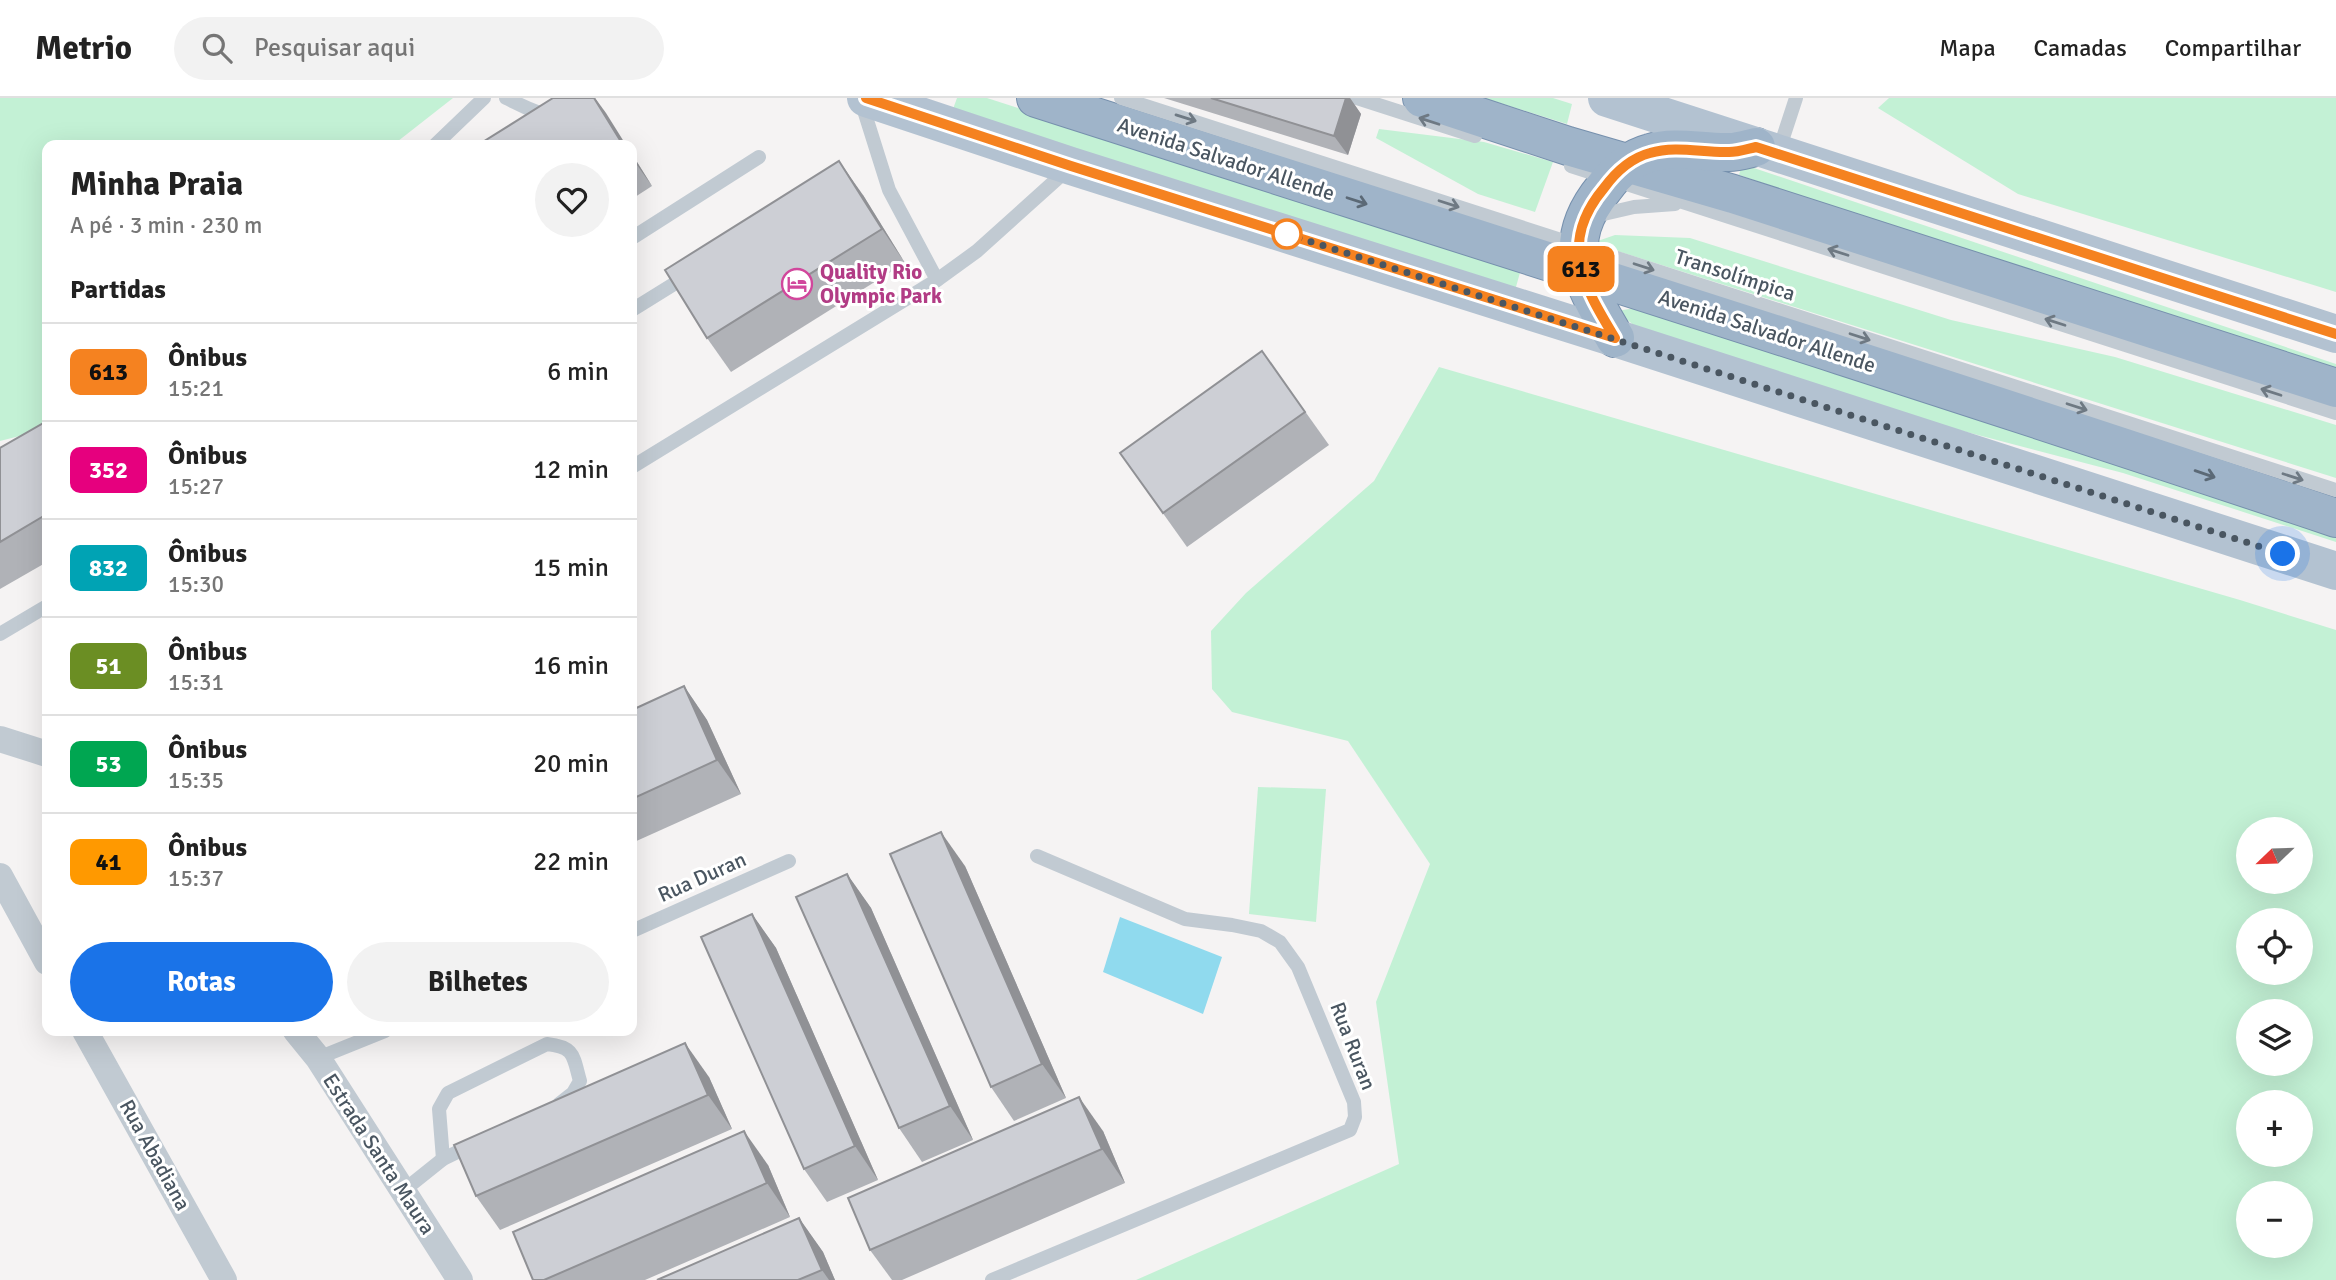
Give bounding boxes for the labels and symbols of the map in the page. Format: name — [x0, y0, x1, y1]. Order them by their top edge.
street label: Avenida Salvador Allende — [1114, 112, 1338, 206]
one-way arrow — [1175, 113, 1197, 126]
one-way arrow — [1418, 114, 1440, 126]
one-way arrow — [1346, 195, 1368, 208]
one-way arrow — [1438, 199, 1460, 211]
unlabelled marker — [1272, 219, 1302, 249]
street label: Transolímpica — [1672, 243, 1798, 307]
one-way arrow — [1827, 245, 1849, 258]
line badge: 613 — [1541, 246, 1621, 292]
place label: Quality Rio Olympic Park — [820, 259, 942, 309]
one-way arrow — [1632, 262, 1654, 274]
hotel icon: Quality Rio Olympic Park — [780, 267, 814, 301]
street label: Avenida Salvador Allende — [1655, 284, 1879, 378]
one-way arrow — [2044, 315, 2066, 327]
one-way arrow — [1849, 331, 1871, 344]
one-way arrow — [2260, 385, 2282, 398]
one-way arrow — [2065, 402, 2087, 414]
one-way arrow — [2194, 469, 2216, 482]
one-way arrow — [2282, 471, 2304, 484]
your location — [2265, 536, 2300, 571]
north arrow — [2236, 817, 2314, 894]
street label: Rua Duran — [654, 846, 750, 908]
street label: Rua Ruran — [1324, 998, 1382, 1094]
street label: Estrada Santa Maura — [317, 1069, 441, 1239]
street label: Rua Abadiana — [114, 1095, 196, 1215]

